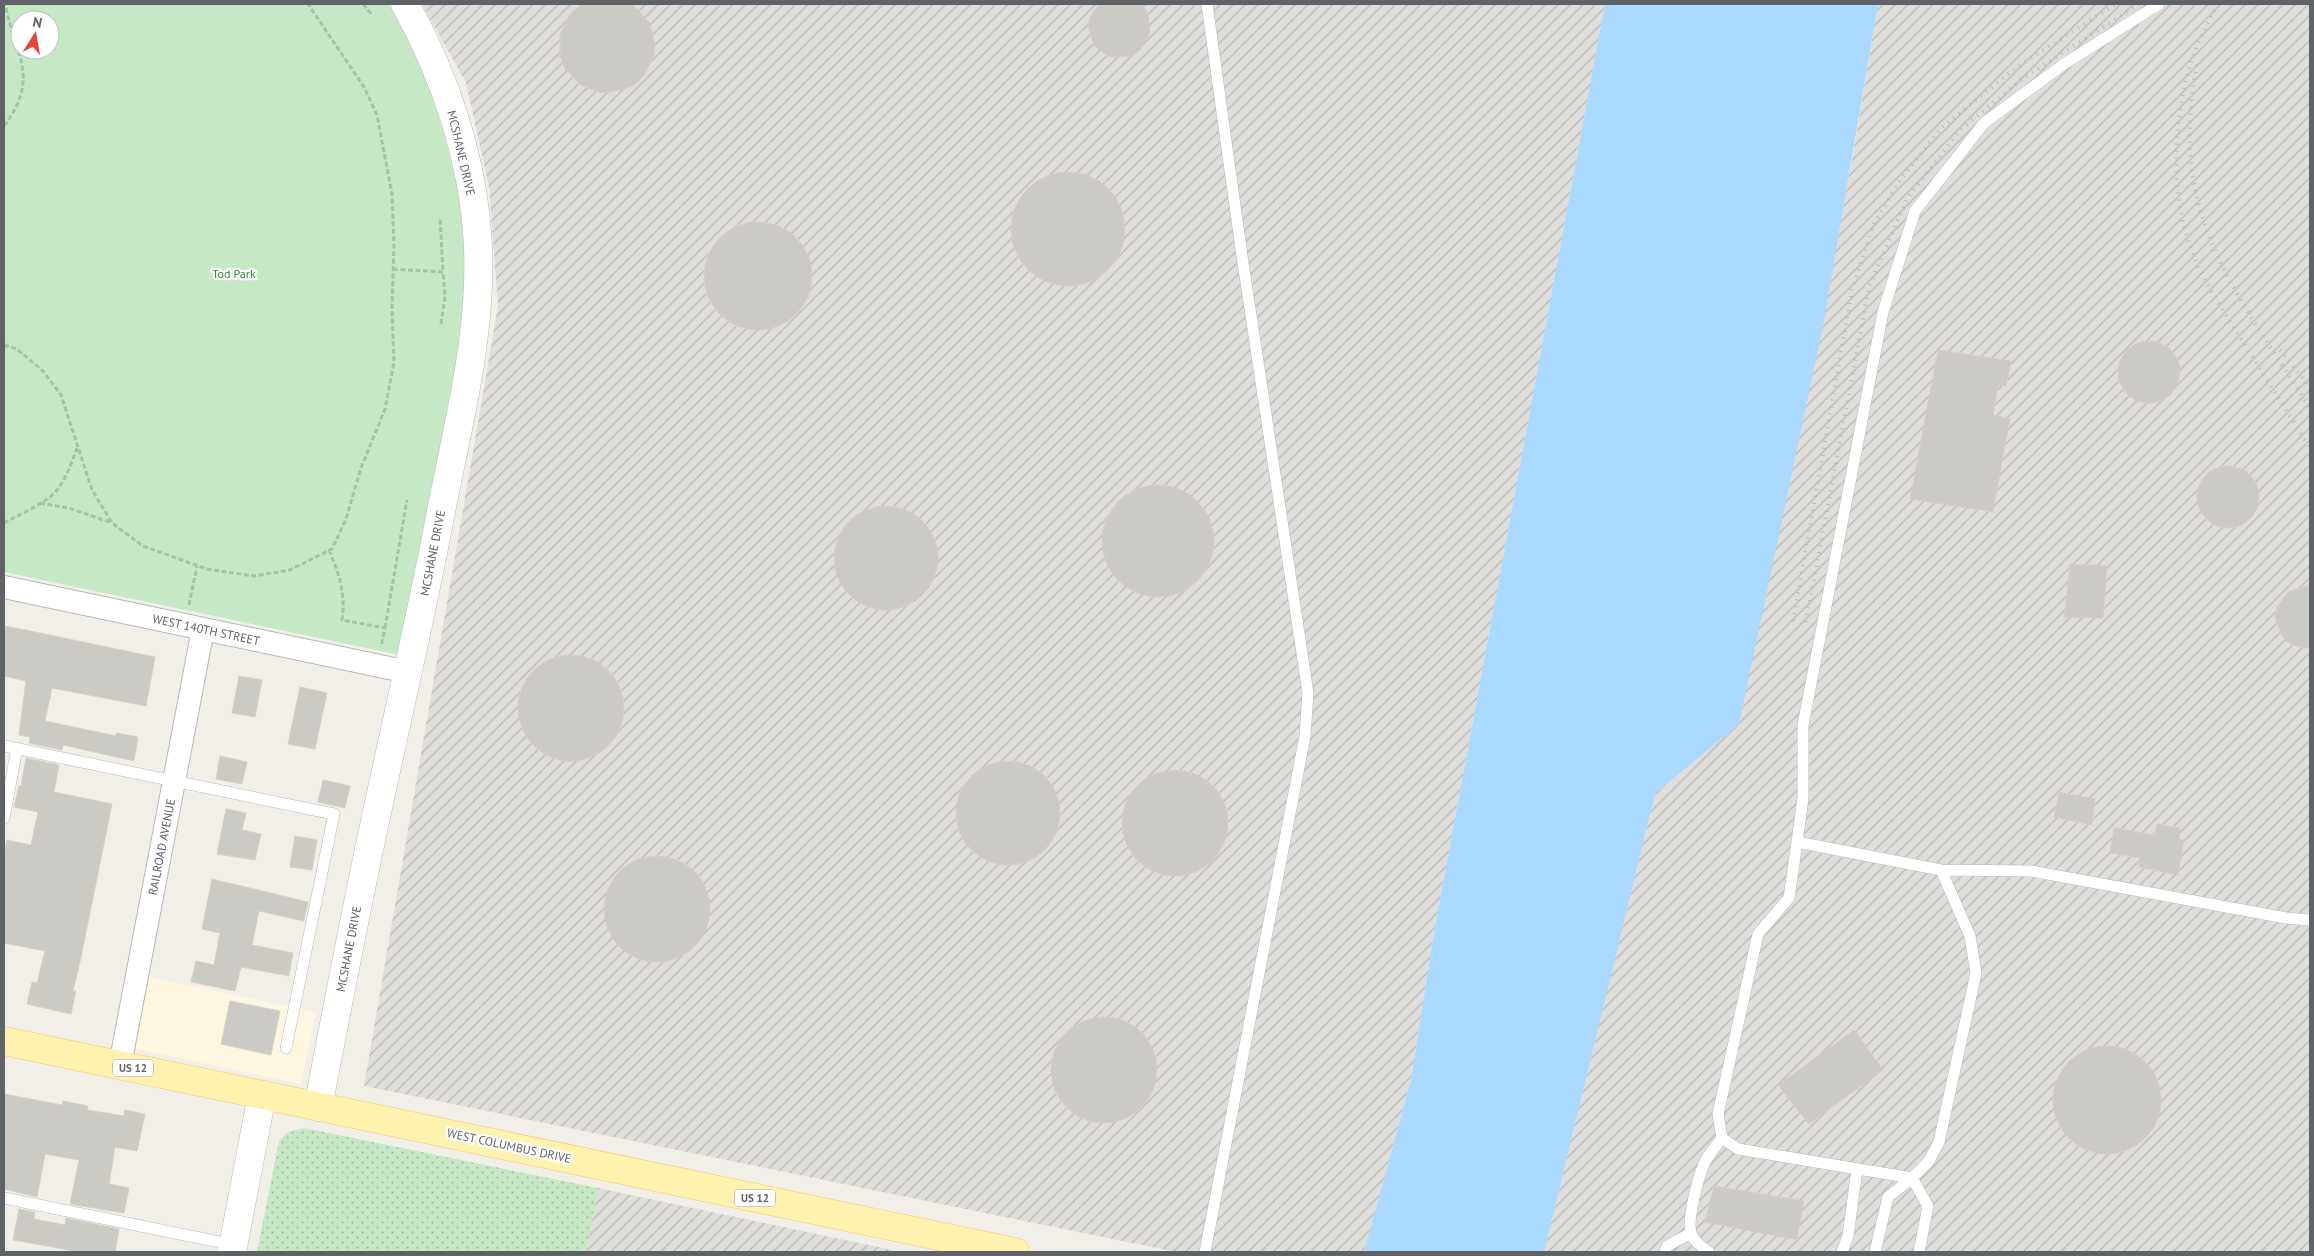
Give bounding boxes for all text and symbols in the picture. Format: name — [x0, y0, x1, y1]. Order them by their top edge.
north arrow — [10, 10, 60, 60]
text: N — [31, 13, 44, 32]
street label: MCSHANE DRIVE — [444, 109, 479, 197]
park label: Tod Park — [212, 266, 256, 281]
street label: MCSHANE DRIVE — [417, 509, 448, 597]
street label: WEST 140TH STREET — [151, 611, 261, 648]
street label: RAILROAD AVENUE — [145, 797, 178, 896]
street label: MCSHANE DRIVE — [333, 905, 364, 993]
road number: US 12 — [113, 1060, 153, 1076]
street label: WEST COLUMBUS DRIVE — [446, 1125, 573, 1166]
road number: US 12 — [735, 1190, 775, 1206]

